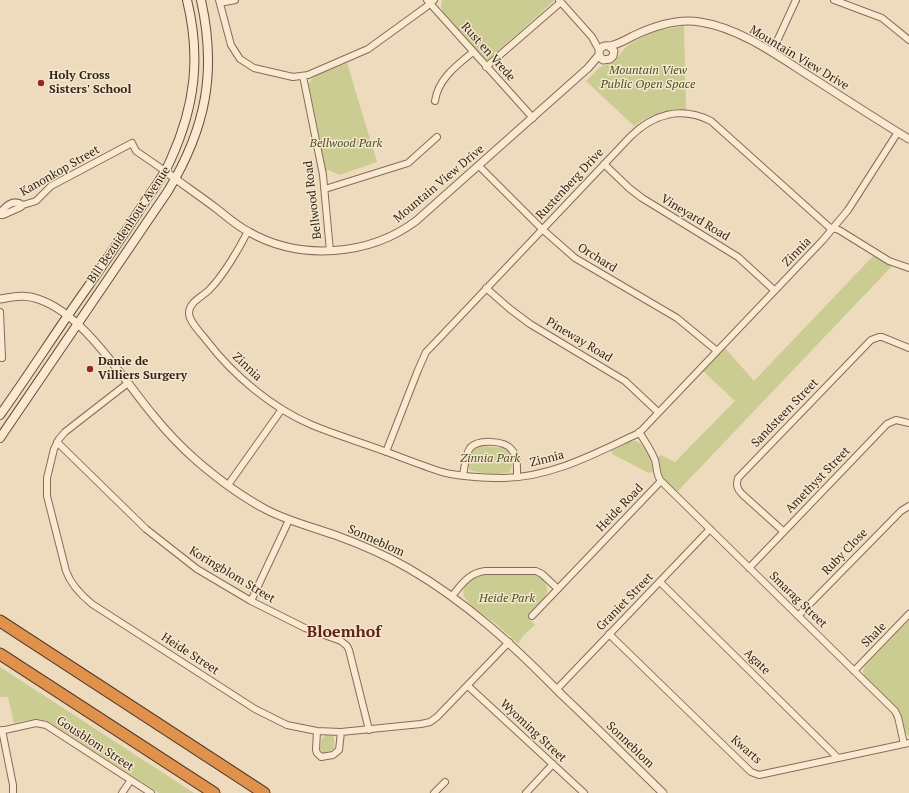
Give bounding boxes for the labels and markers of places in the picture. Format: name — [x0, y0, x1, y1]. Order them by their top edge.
place label: Holy Cross Sisters' School — [49, 69, 131, 97]
marker: Holy Cross Sisters' School — [36, 78, 46, 88]
place label: Danie de Villiers Surgery — [98, 355, 187, 383]
marker: Danie de Villiers Surgery — [85, 364, 95, 374]

